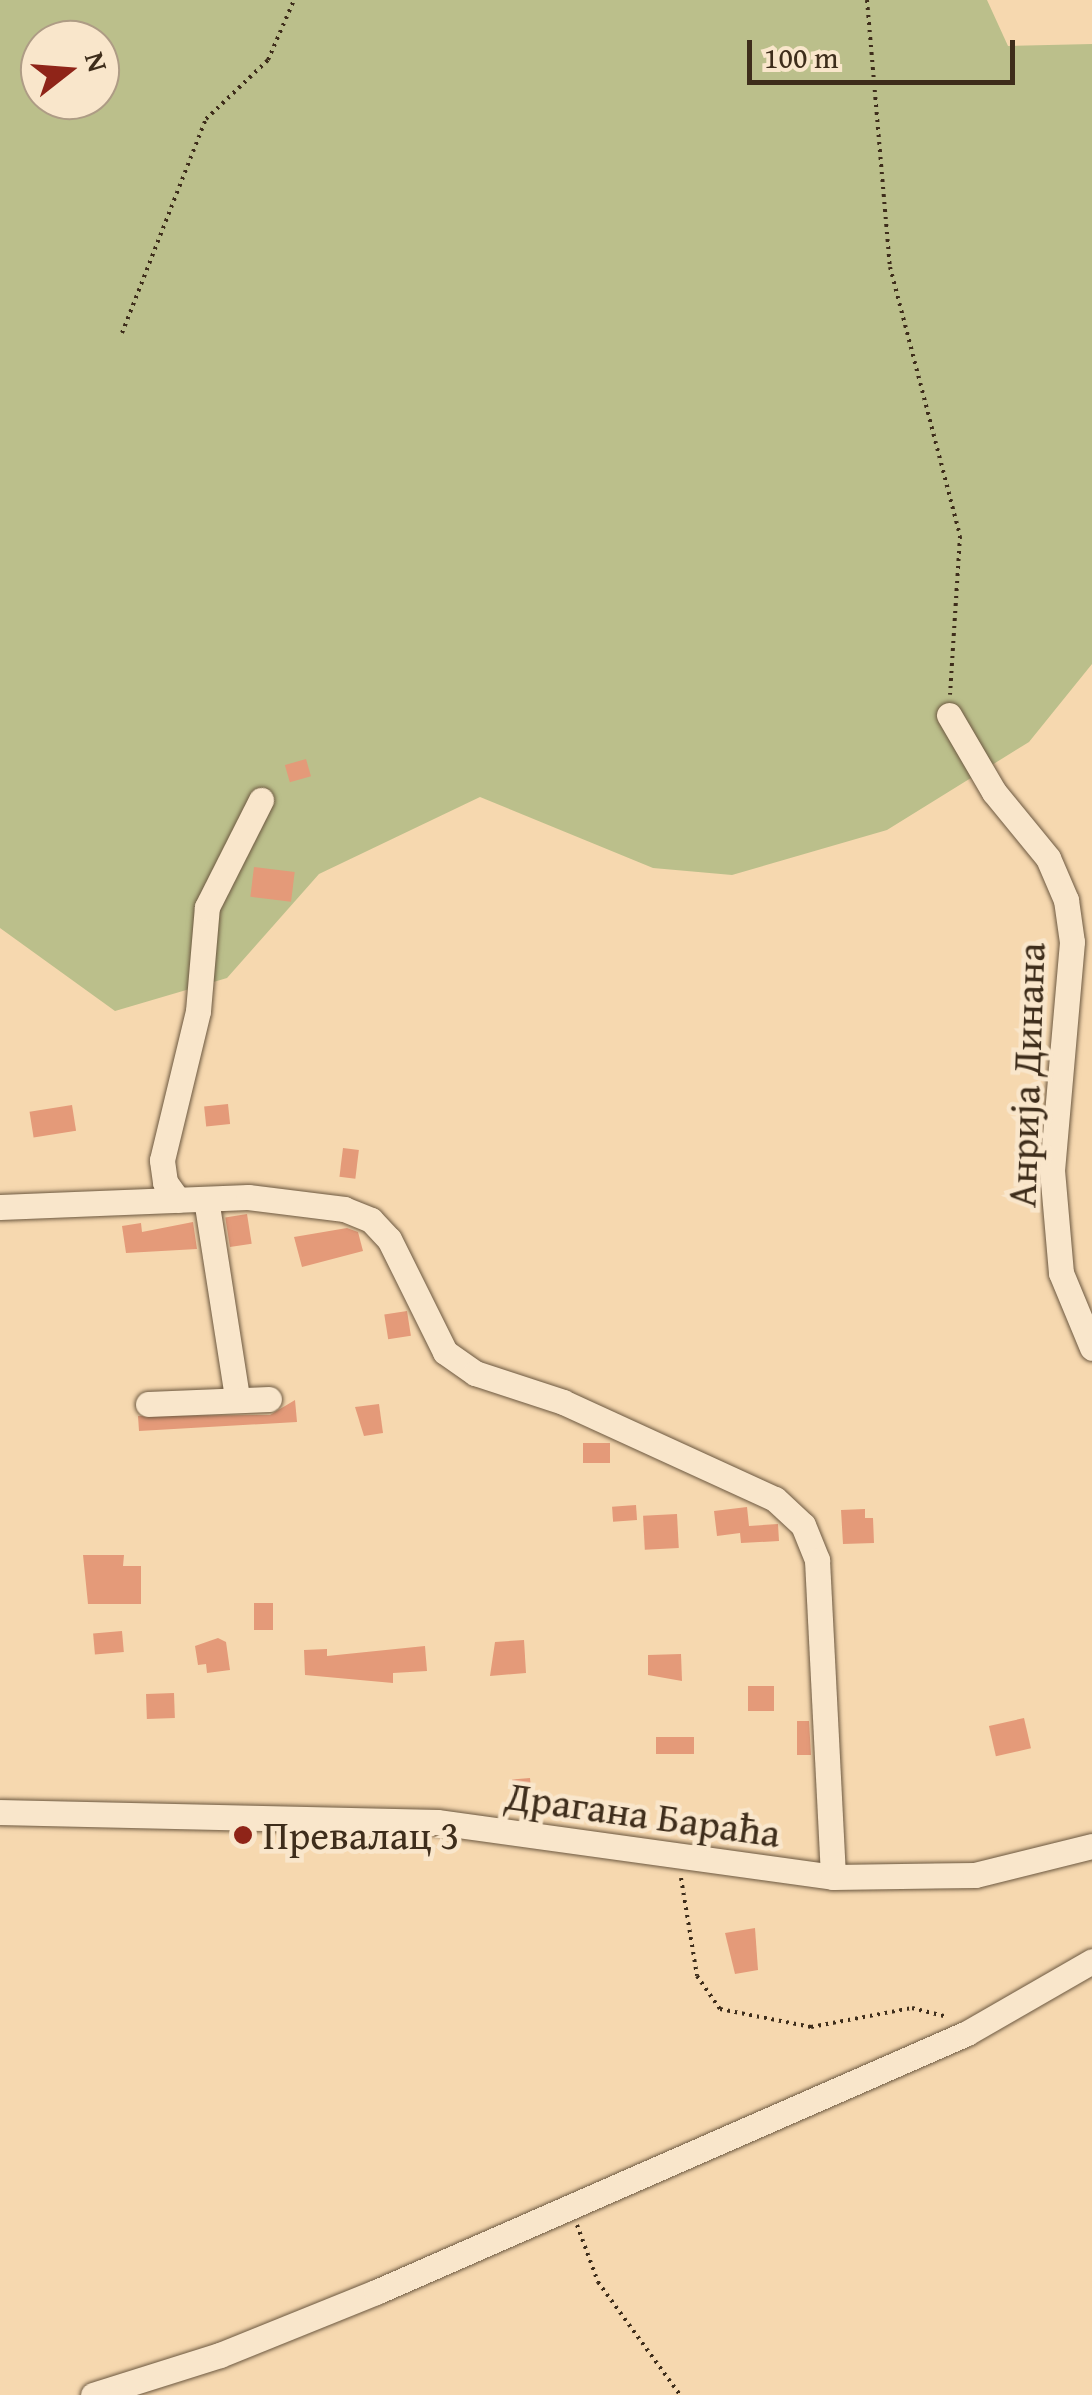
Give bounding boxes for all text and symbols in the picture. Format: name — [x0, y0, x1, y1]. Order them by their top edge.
north arrow — [20, 20, 120, 120]
scale bar — [752, 20, 1020, 82]
text: 100 m — [764, 35, 838, 79]
text: N — [75, 47, 120, 77]
street label: Анрија Динана — [997, 942, 1055, 1208]
street label: Драгана Бараћа — [502, 1771, 784, 1857]
place label: Превалац 3 — [263, 1811, 460, 1859]
marker: Превалац 3 — [232, 1824, 254, 1846]

